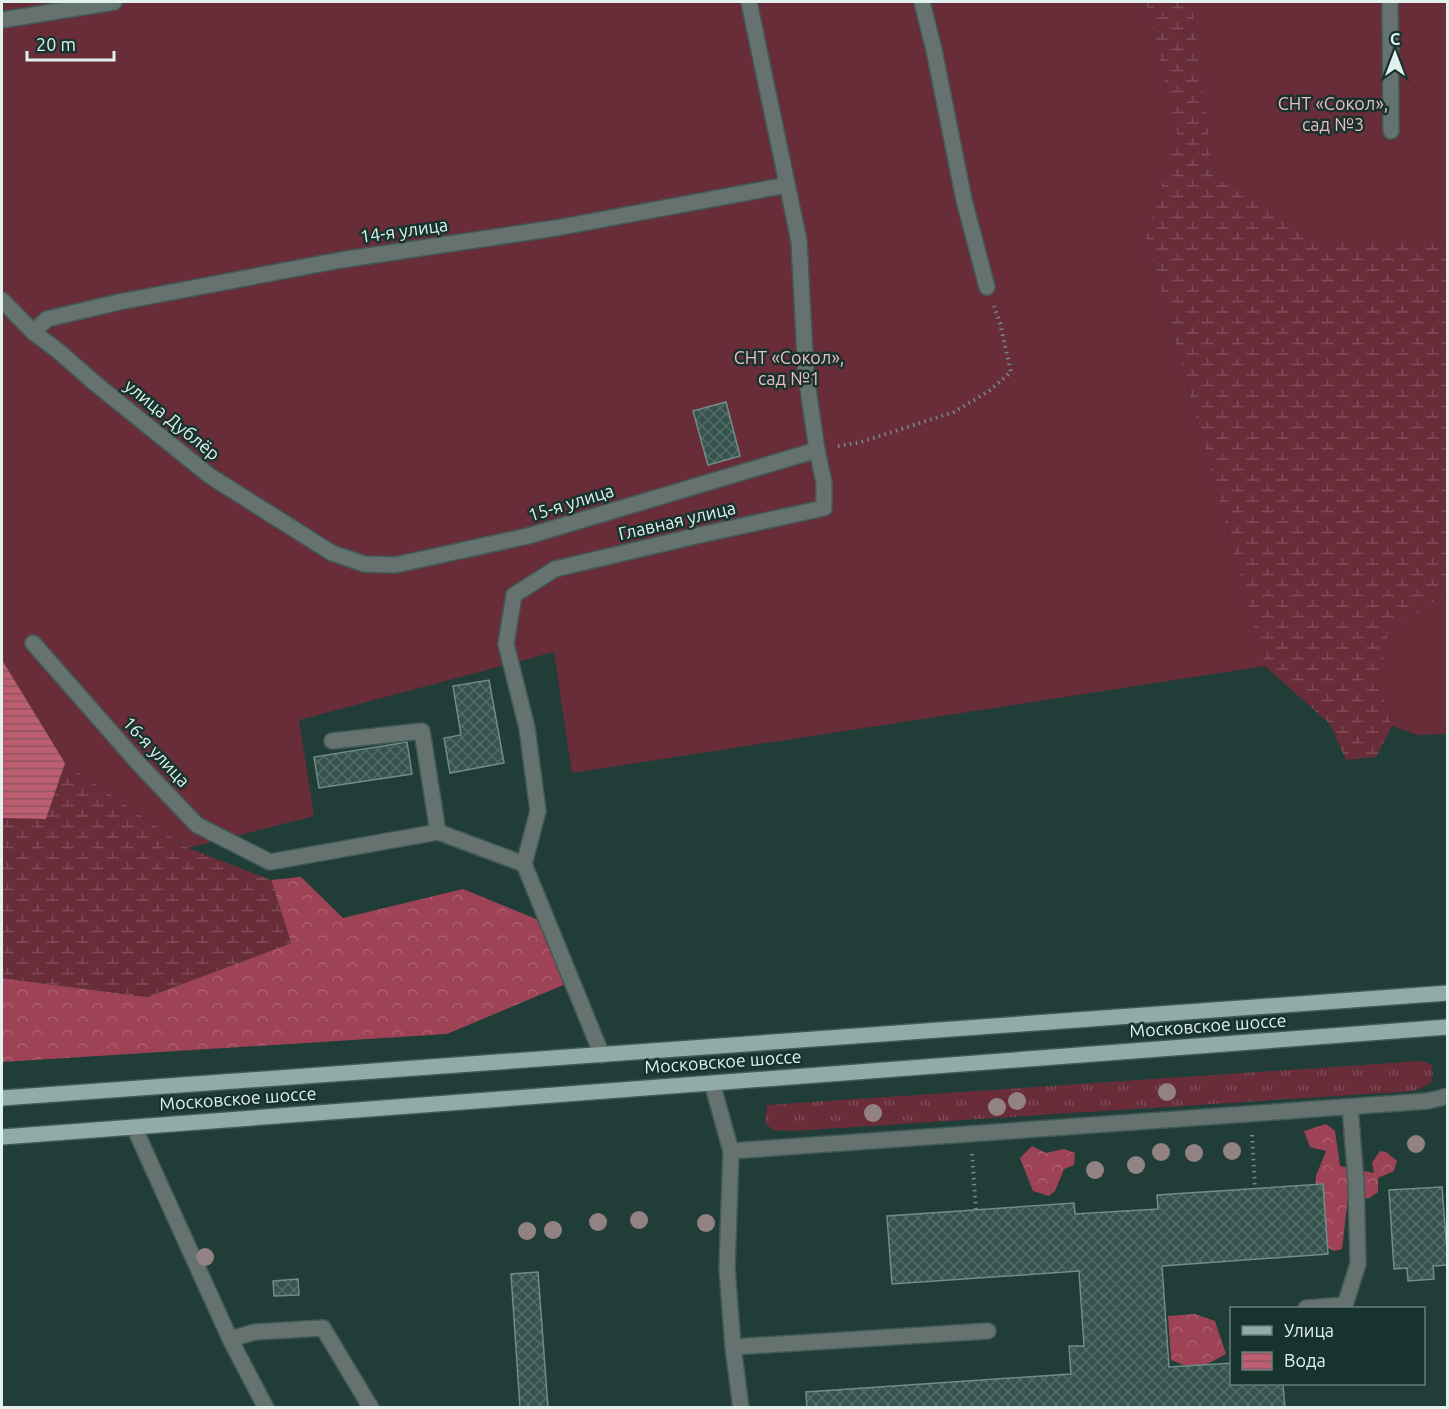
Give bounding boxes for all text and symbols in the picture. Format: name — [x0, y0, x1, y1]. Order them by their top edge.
scale bar — [27, 24, 114, 62]
north arrow — [1365, 24, 1425, 84]
text: С — [1390, 30, 1400, 48]
text: 20 m — [36, 34, 76, 54]
park label: СНТ «Сокол», сад №3 — [1278, 93, 1388, 134]
street label: 14-я улица — [359, 214, 449, 246]
park label: СНТ «Сокол», сад №1 — [734, 347, 844, 388]
street label: улица Дублёр — [121, 375, 224, 464]
street label: 15-я улица — [525, 480, 616, 525]
street label: Главная улица — [616, 497, 737, 543]
street label: 16-я улица — [119, 712, 194, 791]
street label: Московское шоссе — [1129, 1010, 1287, 1040]
street label: Московское шоссе — [644, 1046, 802, 1076]
street label: Московское шоссе — [159, 1083, 317, 1113]
legend — [1230, 1307, 1425, 1385]
text: Улица — [1284, 1320, 1334, 1340]
text: Вода — [1284, 1350, 1326, 1370]

